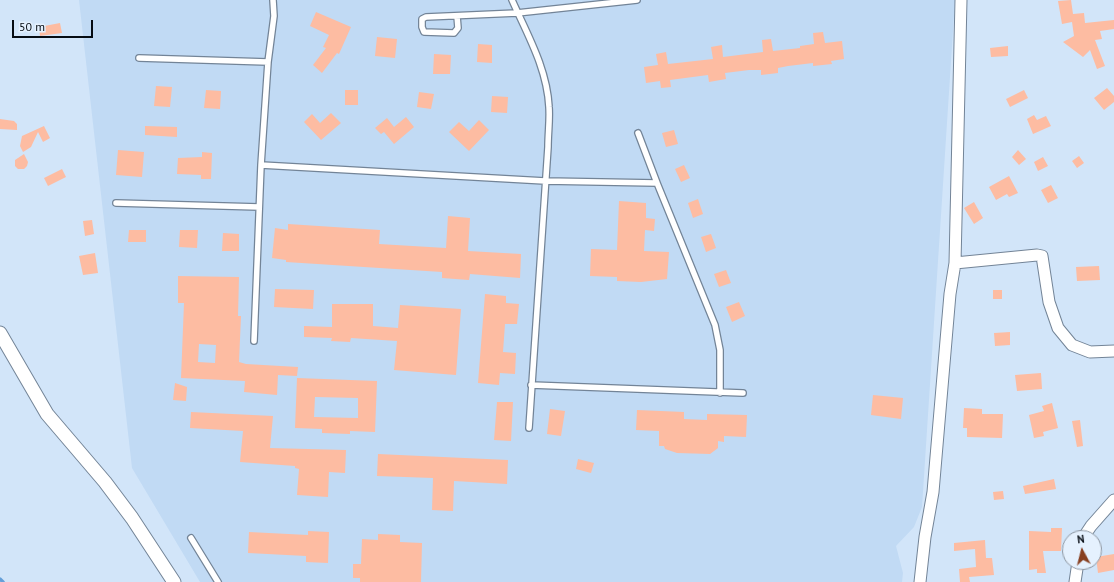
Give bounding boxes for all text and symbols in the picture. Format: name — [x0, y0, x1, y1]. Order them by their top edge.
scale bar — [14, 12, 95, 38]
text: 50 m — [19, 19, 45, 34]
north arrow — [1062, 530, 1102, 570]
text: N — [1076, 532, 1085, 546]

